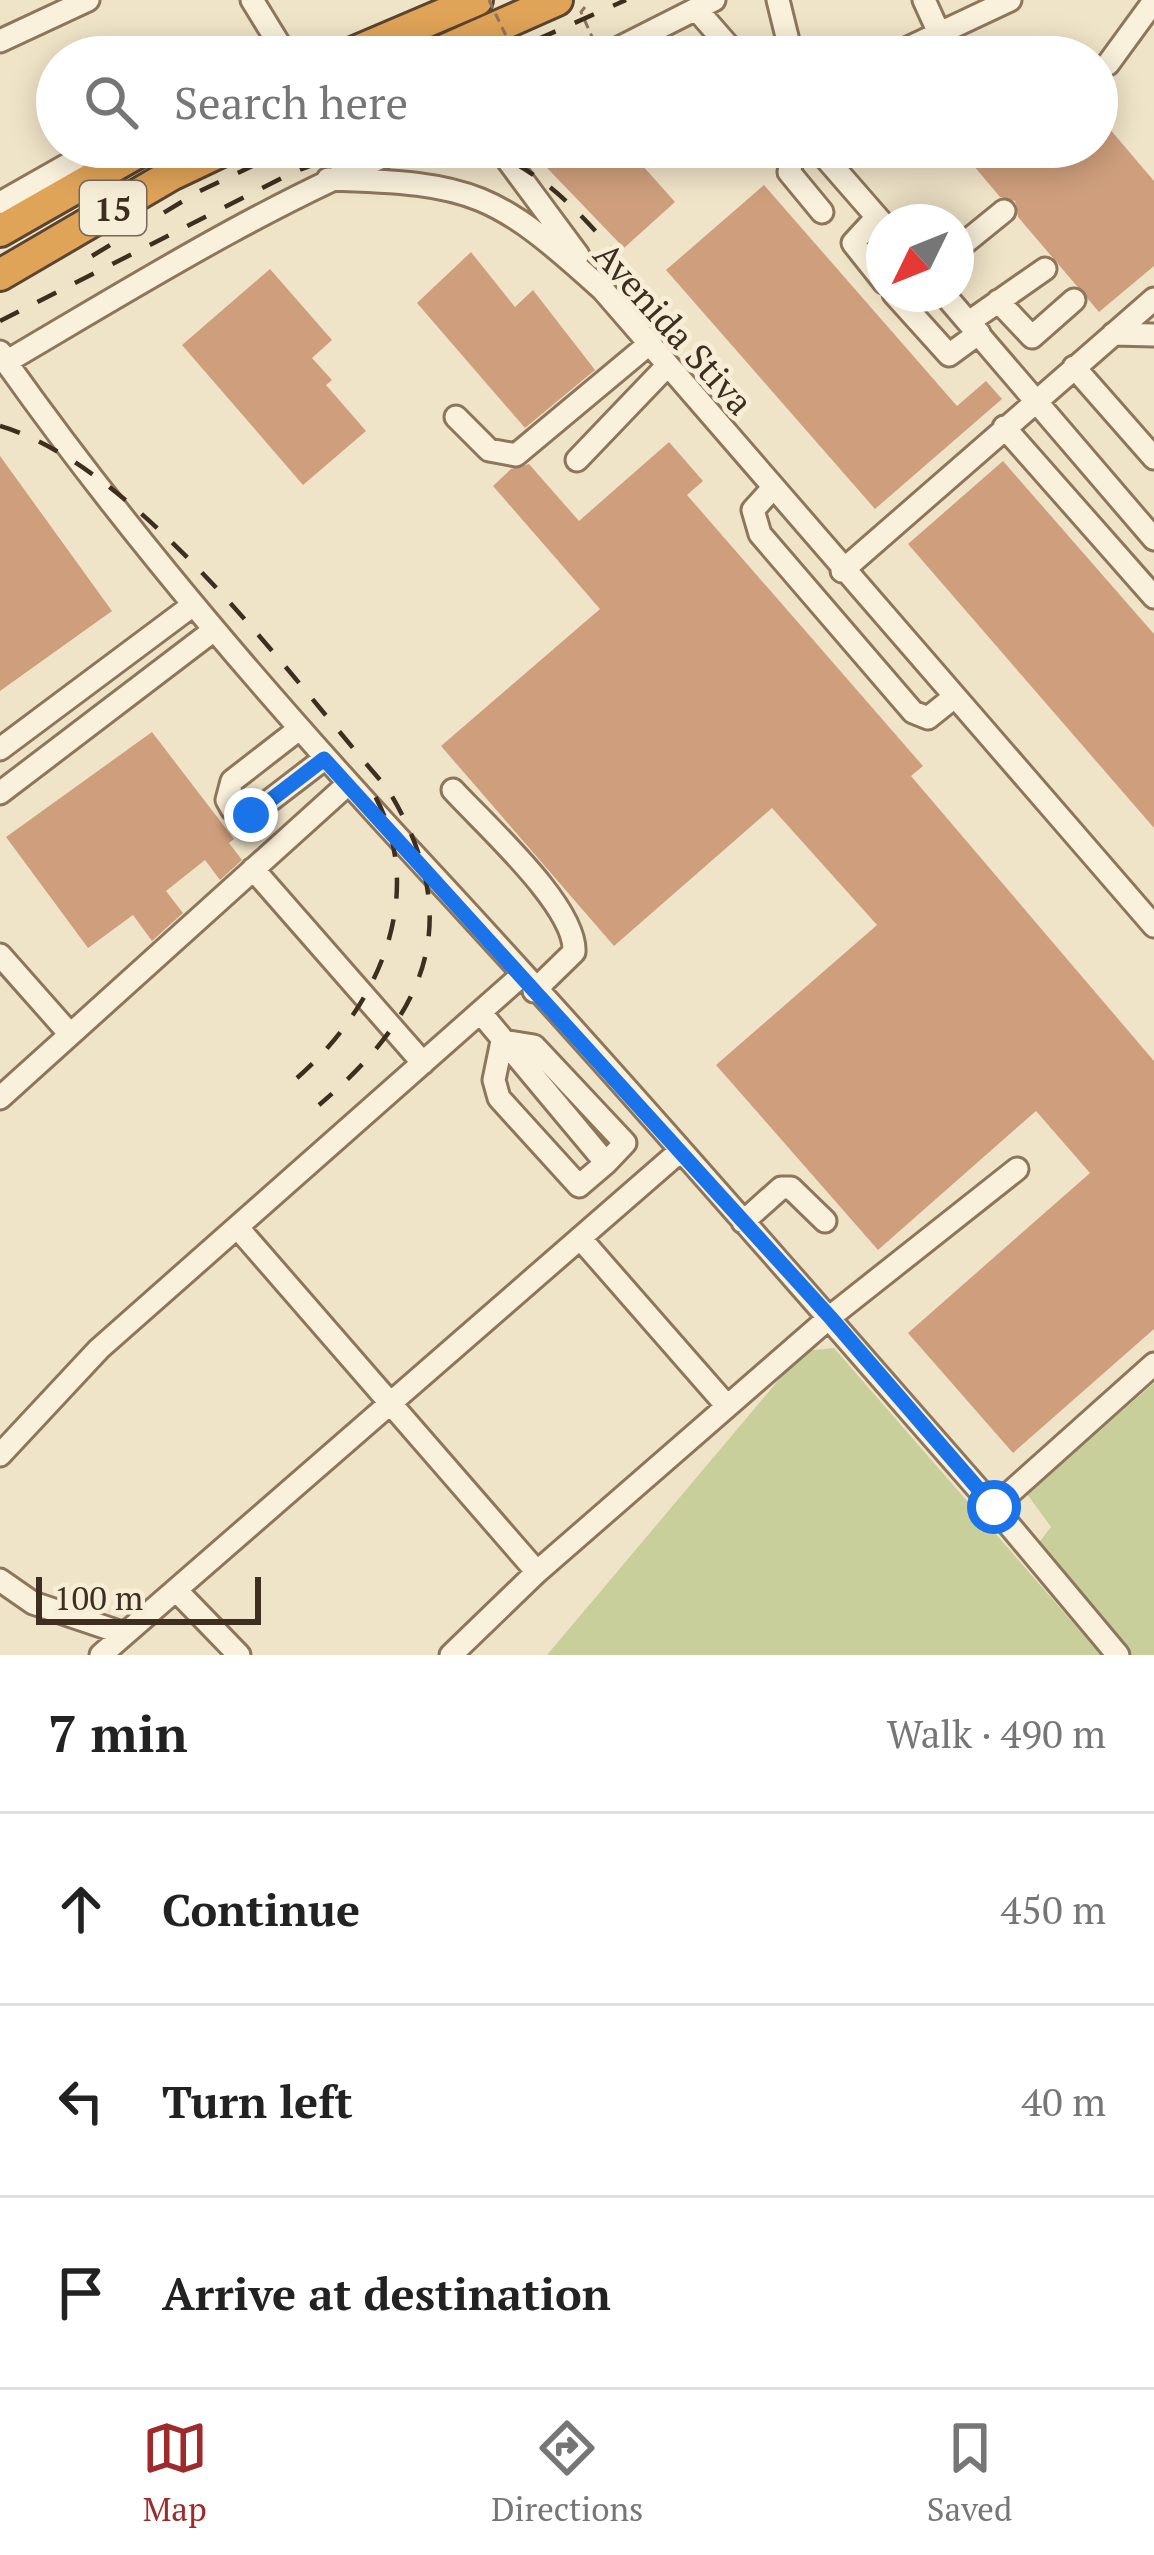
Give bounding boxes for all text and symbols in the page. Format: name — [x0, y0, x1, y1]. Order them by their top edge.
search box — [36, 36, 1118, 168]
icon: search — [78, 69, 144, 135]
text: Search here — [174, 72, 408, 132]
road number: 15 — [80, 181, 146, 235]
north arrow — [866, 204, 974, 312]
street label: Avenida Stiva — [584, 232, 764, 424]
route end — [224, 788, 278, 842]
route start — [967, 1480, 1021, 1534]
scale bar — [36, 1571, 261, 1624]
text: 100 m — [54, 1576, 143, 1619]
text: 7 min — [48, 1699, 188, 1767]
text: Walk · 490 m — [887, 1707, 1106, 1759]
icon: ahead — [48, 1876, 114, 1942]
text: Continue — [162, 1879, 360, 1939]
text: 450 m — [1001, 1883, 1106, 1935]
icon: left — [48, 2068, 114, 2134]
text: Turn left — [162, 2071, 353, 2131]
text: 40 m — [1021, 2075, 1106, 2127]
icon: arrive — [48, 2260, 114, 2326]
text: Arrive at destination — [162, 2263, 611, 2323]
tab: Map — [142, 2415, 208, 2530]
tab: Directions — [491, 2415, 643, 2530]
tab: Saved — [927, 2415, 1012, 2530]

